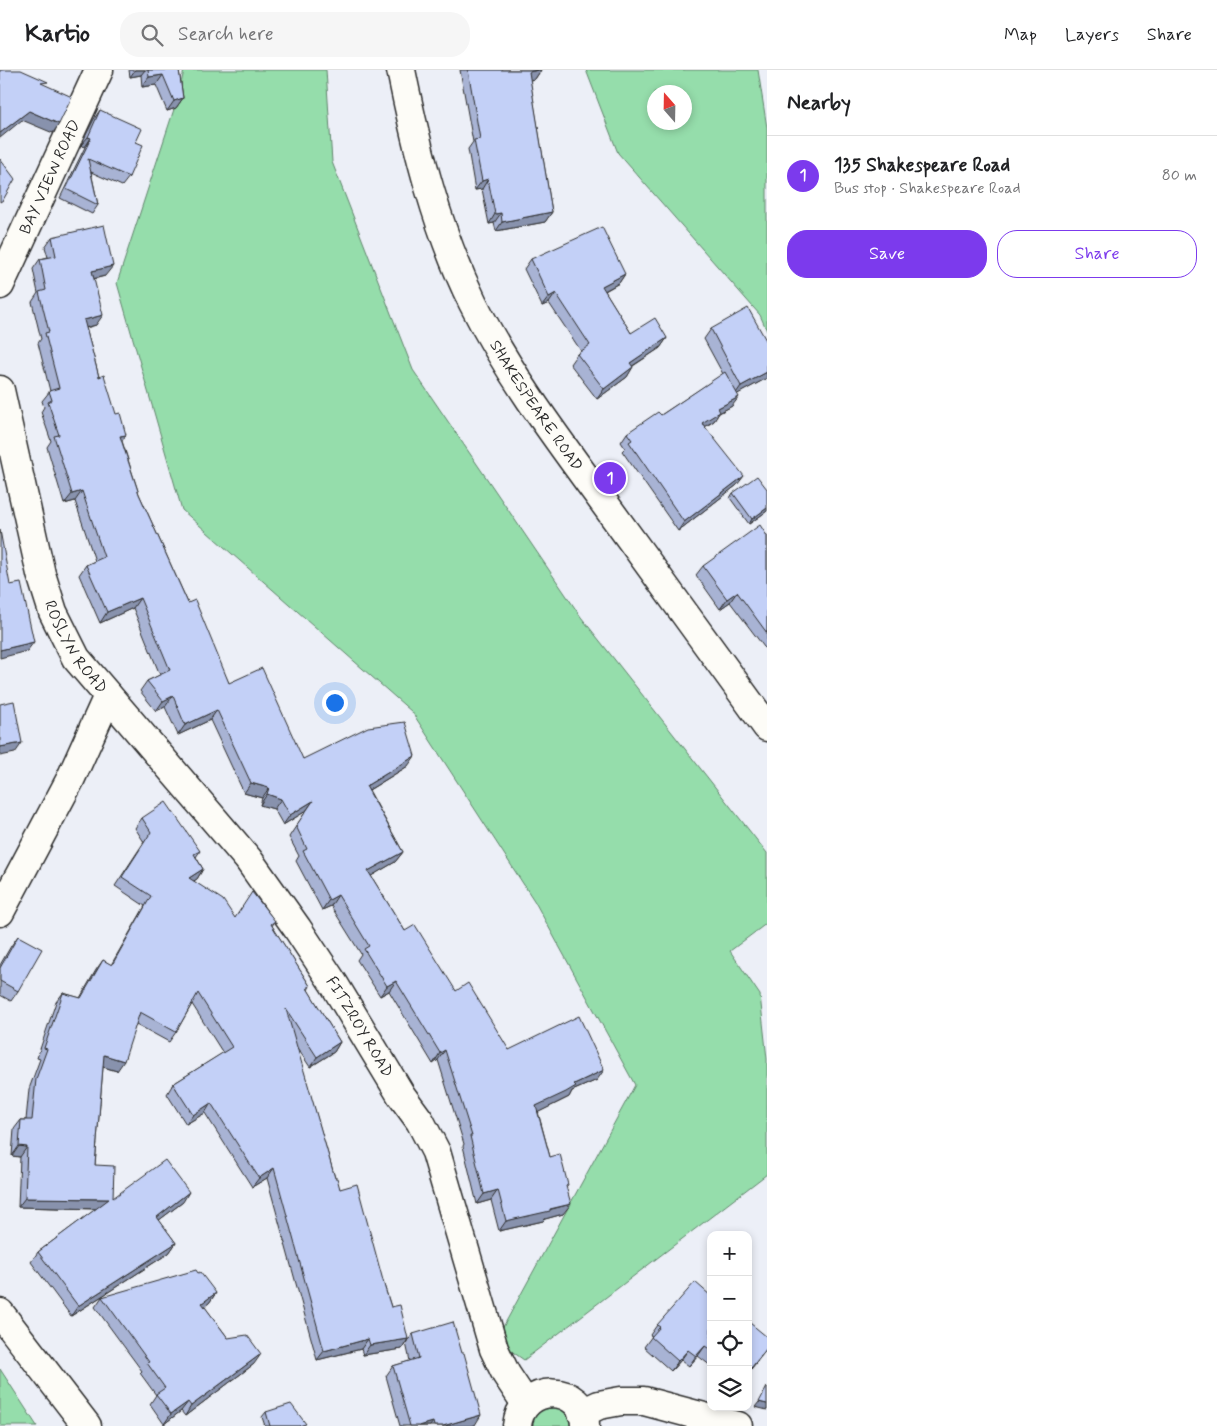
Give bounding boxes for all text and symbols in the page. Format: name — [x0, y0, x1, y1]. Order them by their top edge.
search box — [120, 12, 470, 57]
text: Kartio — [25, 19, 90, 50]
icon: search — [138, 21, 166, 49]
text: Search here — [178, 22, 274, 47]
text: Map — [1004, 23, 1037, 47]
text: Layers — [1065, 23, 1119, 47]
text: Share — [1147, 23, 1192, 47]
north arrow — [647, 85, 692, 130]
text: Nearby — [787, 89, 851, 117]
street label: BAY VIEW ROAD — [14, 116, 85, 238]
text: 135 Shakespeare Road — [834, 153, 1010, 178]
text: 1 — [799, 165, 807, 186]
text: 80 m — [1162, 165, 1197, 186]
text: Bus stop · Shakespeare Road — [834, 178, 1020, 199]
button: Save — [787, 230, 987, 278]
button: Share — [997, 230, 1197, 278]
street label: SHAKESPEARE ROAD — [485, 336, 588, 475]
pin: 1 — [594, 459, 626, 497]
street label: ROSLYN ROAD — [40, 598, 112, 698]
your location — [322, 690, 348, 716]
street label: FITZROY ROAD — [321, 972, 398, 1081]
map controls — [707, 1231, 752, 1411]
button: + — [707, 1231, 752, 1276]
button: − — [707, 1276, 752, 1321]
button: locate — [707, 1321, 752, 1366]
button: layers — [707, 1366, 752, 1411]

